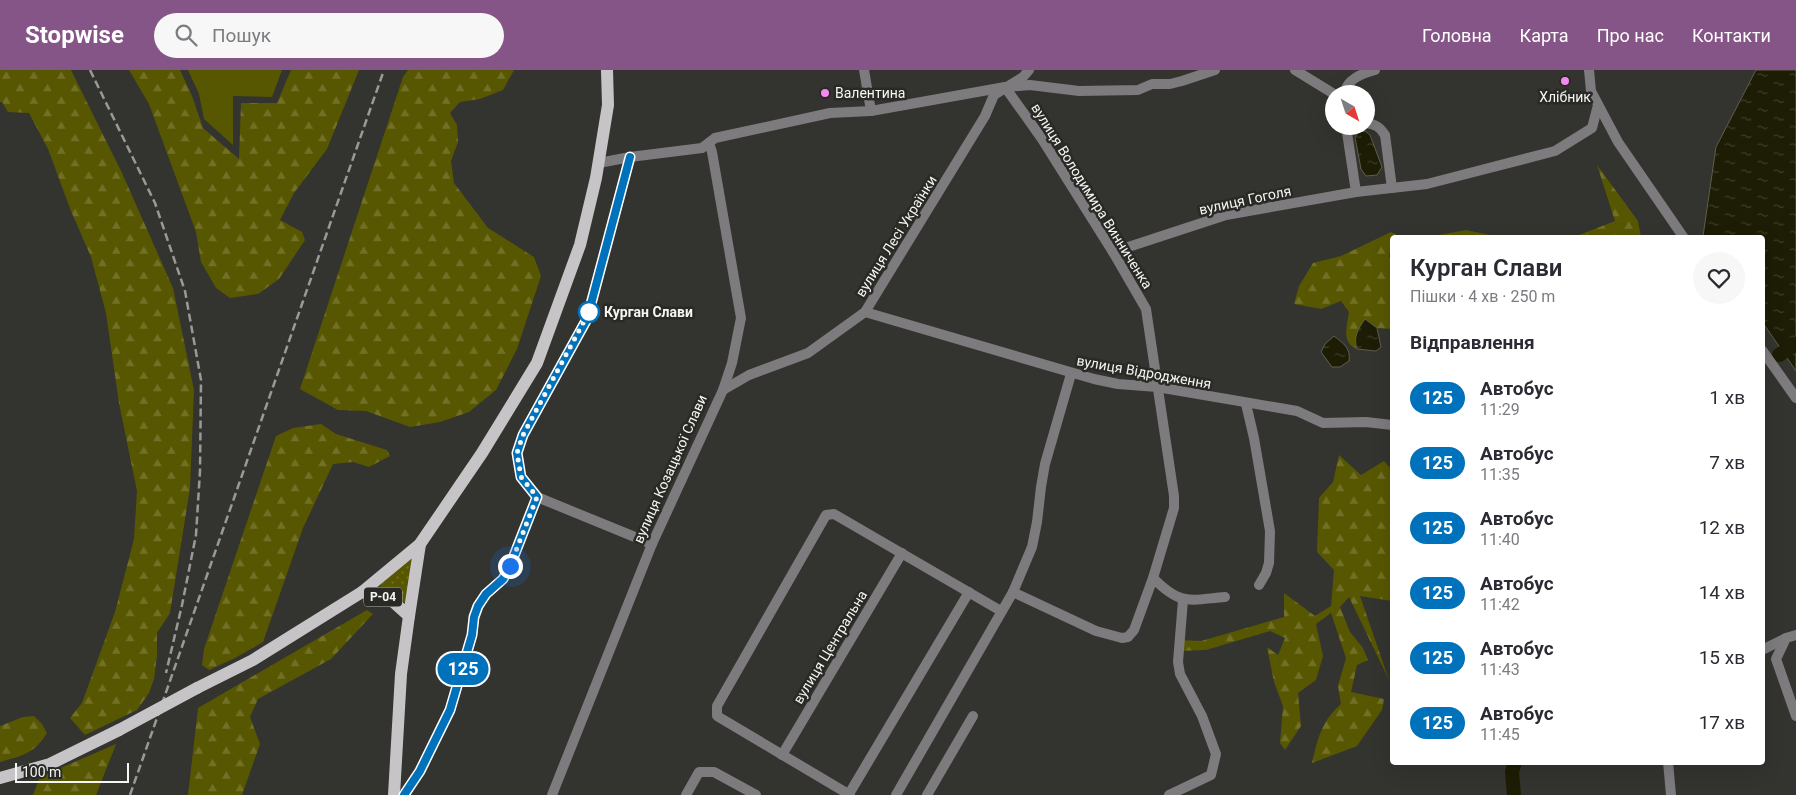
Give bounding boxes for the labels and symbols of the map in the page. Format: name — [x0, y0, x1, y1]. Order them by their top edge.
marker: Хлібник — [1559, 75, 1571, 87]
place label: Валентина — [835, 85, 905, 101]
north arrow — [1325, 85, 1375, 135]
marker: Валентина — [819, 87, 831, 99]
place label: Хлібник — [1539, 89, 1591, 105]
street label: вулиця Володимира Винниченка — [1028, 100, 1156, 292]
street label: вулиця Лесі Українки — [852, 172, 940, 300]
street label: вулиця Гоголя — [1197, 182, 1293, 218]
marker: Курган Слави — [578, 301, 600, 323]
place label: Курган Слави — [604, 304, 693, 320]
street label: вулиця Відродження — [1076, 352, 1212, 392]
street label: вулиця Козацької Слави — [630, 392, 710, 546]
your location — [498, 554, 523, 579]
street label: вулиця Центральна — [790, 587, 870, 707]
road number: Р-04 — [364, 588, 402, 606]
line badge: 125 — [434, 653, 492, 685]
scale bar — [15, 760, 129, 783]

